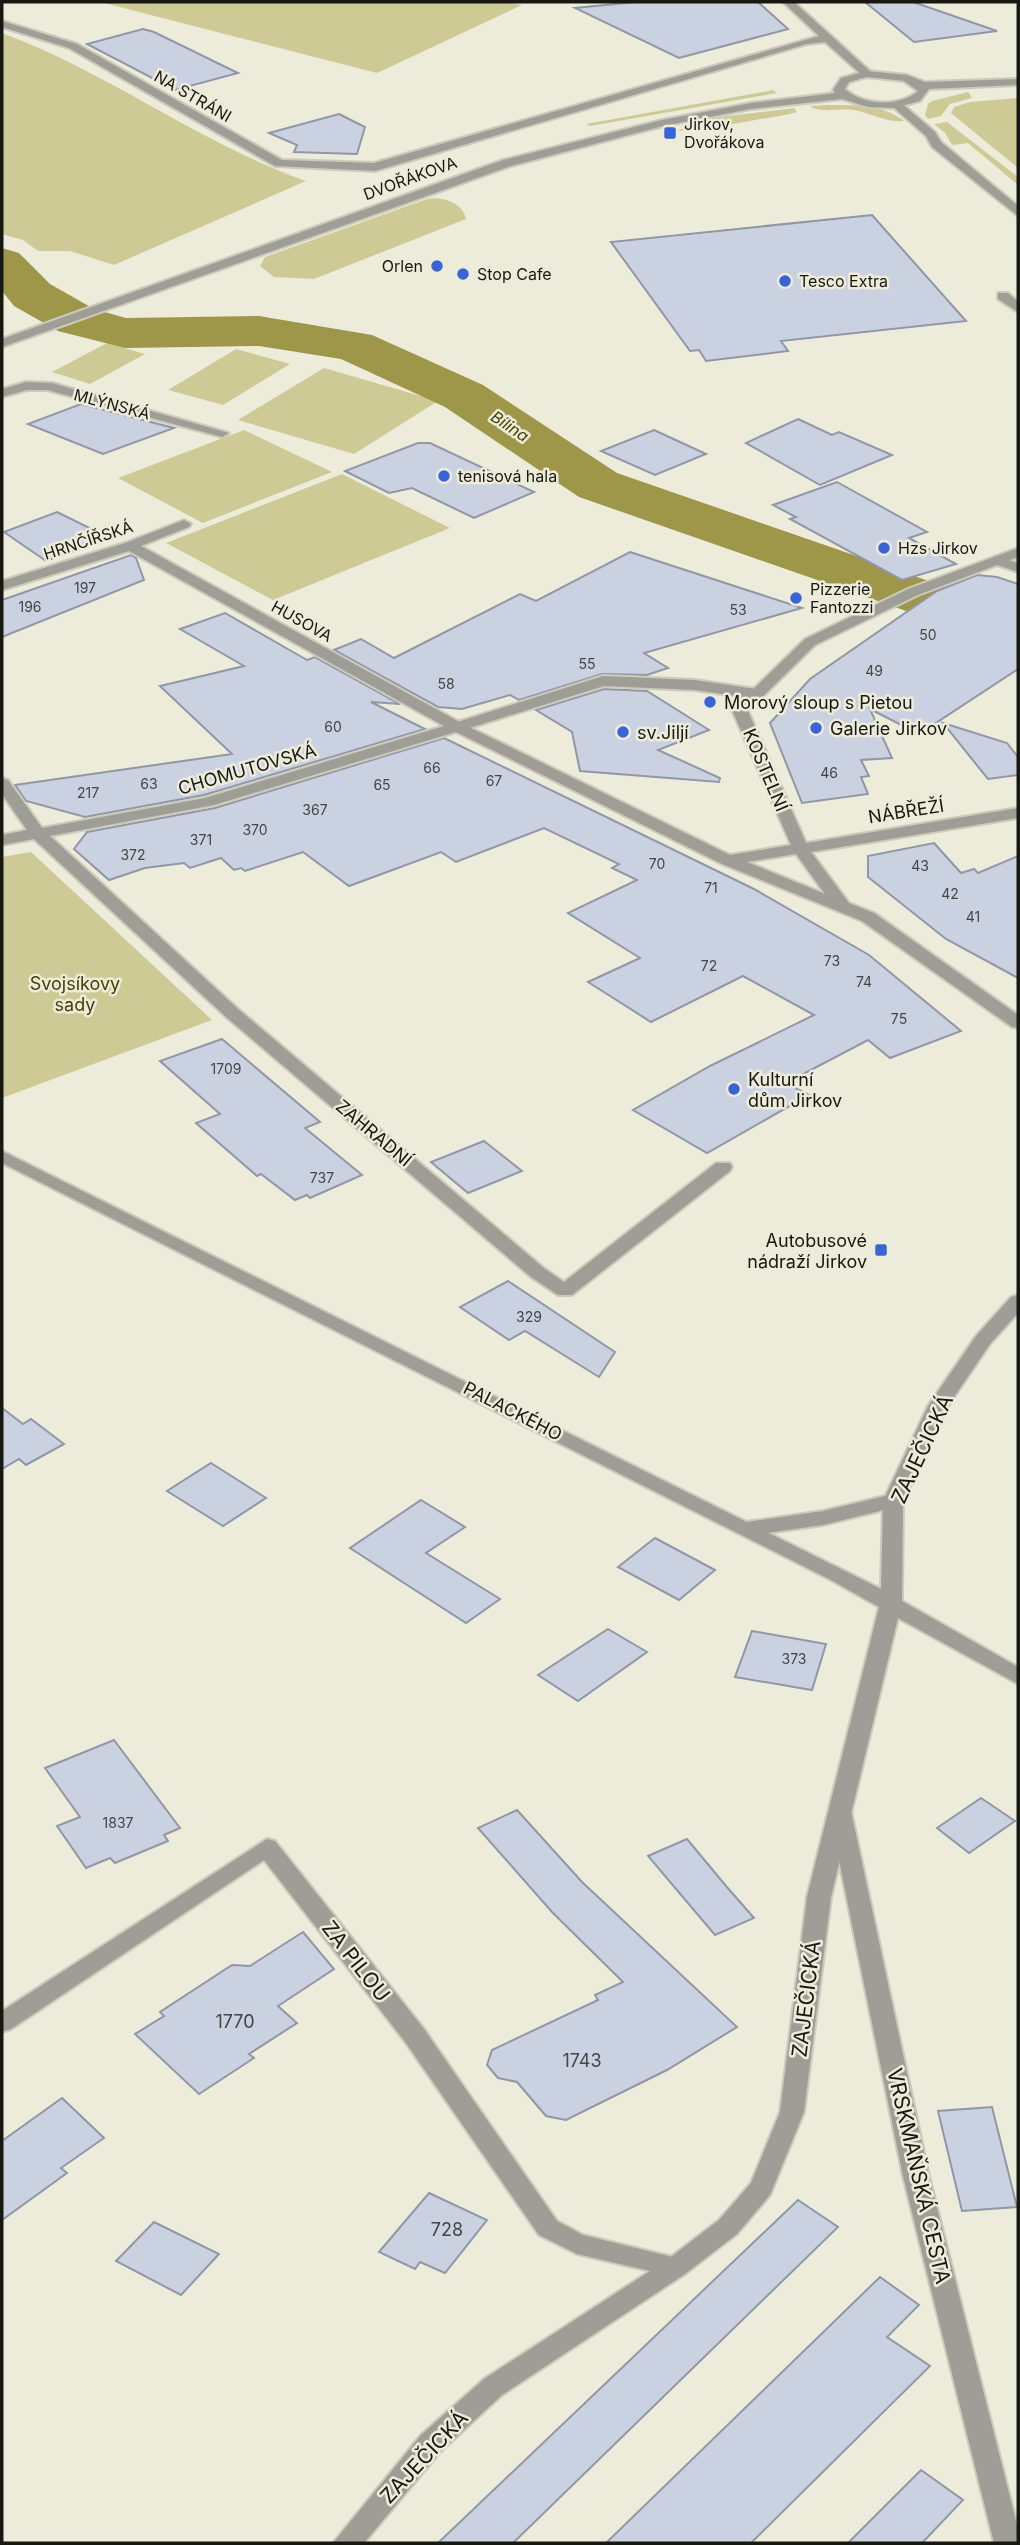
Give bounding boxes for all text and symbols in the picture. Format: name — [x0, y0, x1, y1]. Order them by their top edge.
street label: NA STRÁNI — [151, 66, 235, 126]
place label: Jirkov, Dvořákova — [684, 114, 764, 152]
marker: Jirkov, Dvořákova — [662, 125, 678, 141]
street label: DVOŘÁKOVA — [361, 152, 459, 204]
place label: Orlen — [382, 256, 423, 276]
marker: Orlen — [429, 258, 445, 274]
place label: Stop Cafe — [477, 264, 552, 284]
marker: Stop Cafe — [455, 266, 471, 282]
place label: Tesco Extra — [799, 271, 888, 291]
marker: Tesco Extra — [777, 273, 793, 289]
street label: MLÝNSKÁ — [72, 384, 152, 424]
water label: Bílina — [487, 406, 533, 446]
place label: tenisová hala — [458, 466, 557, 486]
marker: tenisová hala — [436, 468, 452, 484]
street label: HRNČÍŘSKÁ — [41, 516, 135, 564]
place label: Hzs Jirkov — [898, 538, 978, 558]
marker: Hzs Jirkov — [876, 540, 892, 556]
house number: 197 — [74, 579, 96, 596]
place label: Pizzerie Fantozzi — [810, 579, 873, 617]
marker: Pizzerie Fantozzi — [788, 590, 804, 606]
street label: HUSOVA — [268, 596, 336, 646]
house number: 196 — [18, 598, 42, 615]
house number: 53 — [729, 601, 747, 618]
house number: 50 — [919, 626, 937, 643]
house number: 55 — [578, 655, 596, 672]
house number: 49 — [865, 662, 883, 679]
house number: 58 — [437, 675, 455, 692]
place label: Morový sloup s Pietou — [724, 692, 913, 713]
marker: Morový sloup s Pietou — [702, 694, 718, 710]
house number: 60 — [324, 718, 342, 735]
place label: Galerie Jirkov — [830, 718, 947, 739]
marker: Galerie Jirkov — [808, 720, 824, 736]
place label: sv.Jiljí — [637, 722, 689, 743]
marker: sv.Jiljí — [615, 724, 631, 740]
street label: KOSTELNÍ — [739, 725, 794, 815]
street label: CHOMUTOVSKÁ — [175, 738, 318, 799]
house number: 66 — [423, 759, 441, 776]
house number: 46 — [820, 764, 838, 781]
house number: 67 — [486, 772, 502, 789]
house number: 63 — [140, 775, 158, 792]
house number: 65 — [373, 776, 391, 793]
house number: 217 — [77, 784, 99, 801]
street label: NÁBŘEŽÍ — [867, 794, 945, 827]
house number: 367 — [302, 801, 328, 818]
house number: 370 — [242, 821, 268, 838]
house number: 371 — [190, 831, 212, 848]
house number: 372 — [120, 846, 146, 863]
house number: 70 — [649, 855, 665, 872]
house number: 43 — [911, 857, 929, 874]
house number: 71 — [704, 879, 718, 896]
house number: 42 — [941, 885, 959, 902]
house number: 41 — [966, 908, 980, 925]
house number: 73 — [824, 952, 840, 969]
house number: 72 — [701, 957, 717, 974]
park label: Svojsíkovy sady — [30, 973, 120, 1015]
house number: 74 — [856, 973, 872, 990]
house number: 75 — [891, 1010, 907, 1027]
house number: 1709 — [211, 1060, 241, 1077]
place label: Kulturní dům Jirkov — [748, 1069, 842, 1111]
marker: Kulturní dům Jirkov — [726, 1081, 742, 1097]
street label: ZAHRADNÍ — [332, 1094, 417, 1171]
house number: 737 — [310, 1169, 334, 1186]
place label: Autobusové nádraží Jirkov — [747, 1230, 867, 1272]
marker: Autobusové nádraží Jirkov — [873, 1242, 889, 1258]
house number: 329 — [516, 1308, 542, 1325]
street label: PALACKÉHO — [460, 1376, 566, 1445]
street label: ZAJEČICKÁ — [885, 1390, 958, 1507]
house number: 373 — [782, 1650, 807, 1667]
house number: 1837 — [103, 1814, 134, 1831]
street label: ZA PILOU — [317, 1916, 395, 2006]
street label: ZAJEČICKÁ — [785, 1939, 826, 2059]
house number: 1770 — [215, 2011, 255, 2032]
house number: 1743 — [562, 2050, 602, 2071]
street label: VRSKMAŇSKÁ CESTA — [882, 2066, 957, 2286]
house number: 728 — [431, 2219, 463, 2240]
street label: ZAJEČICKÁ — [374, 2405, 473, 2508]

